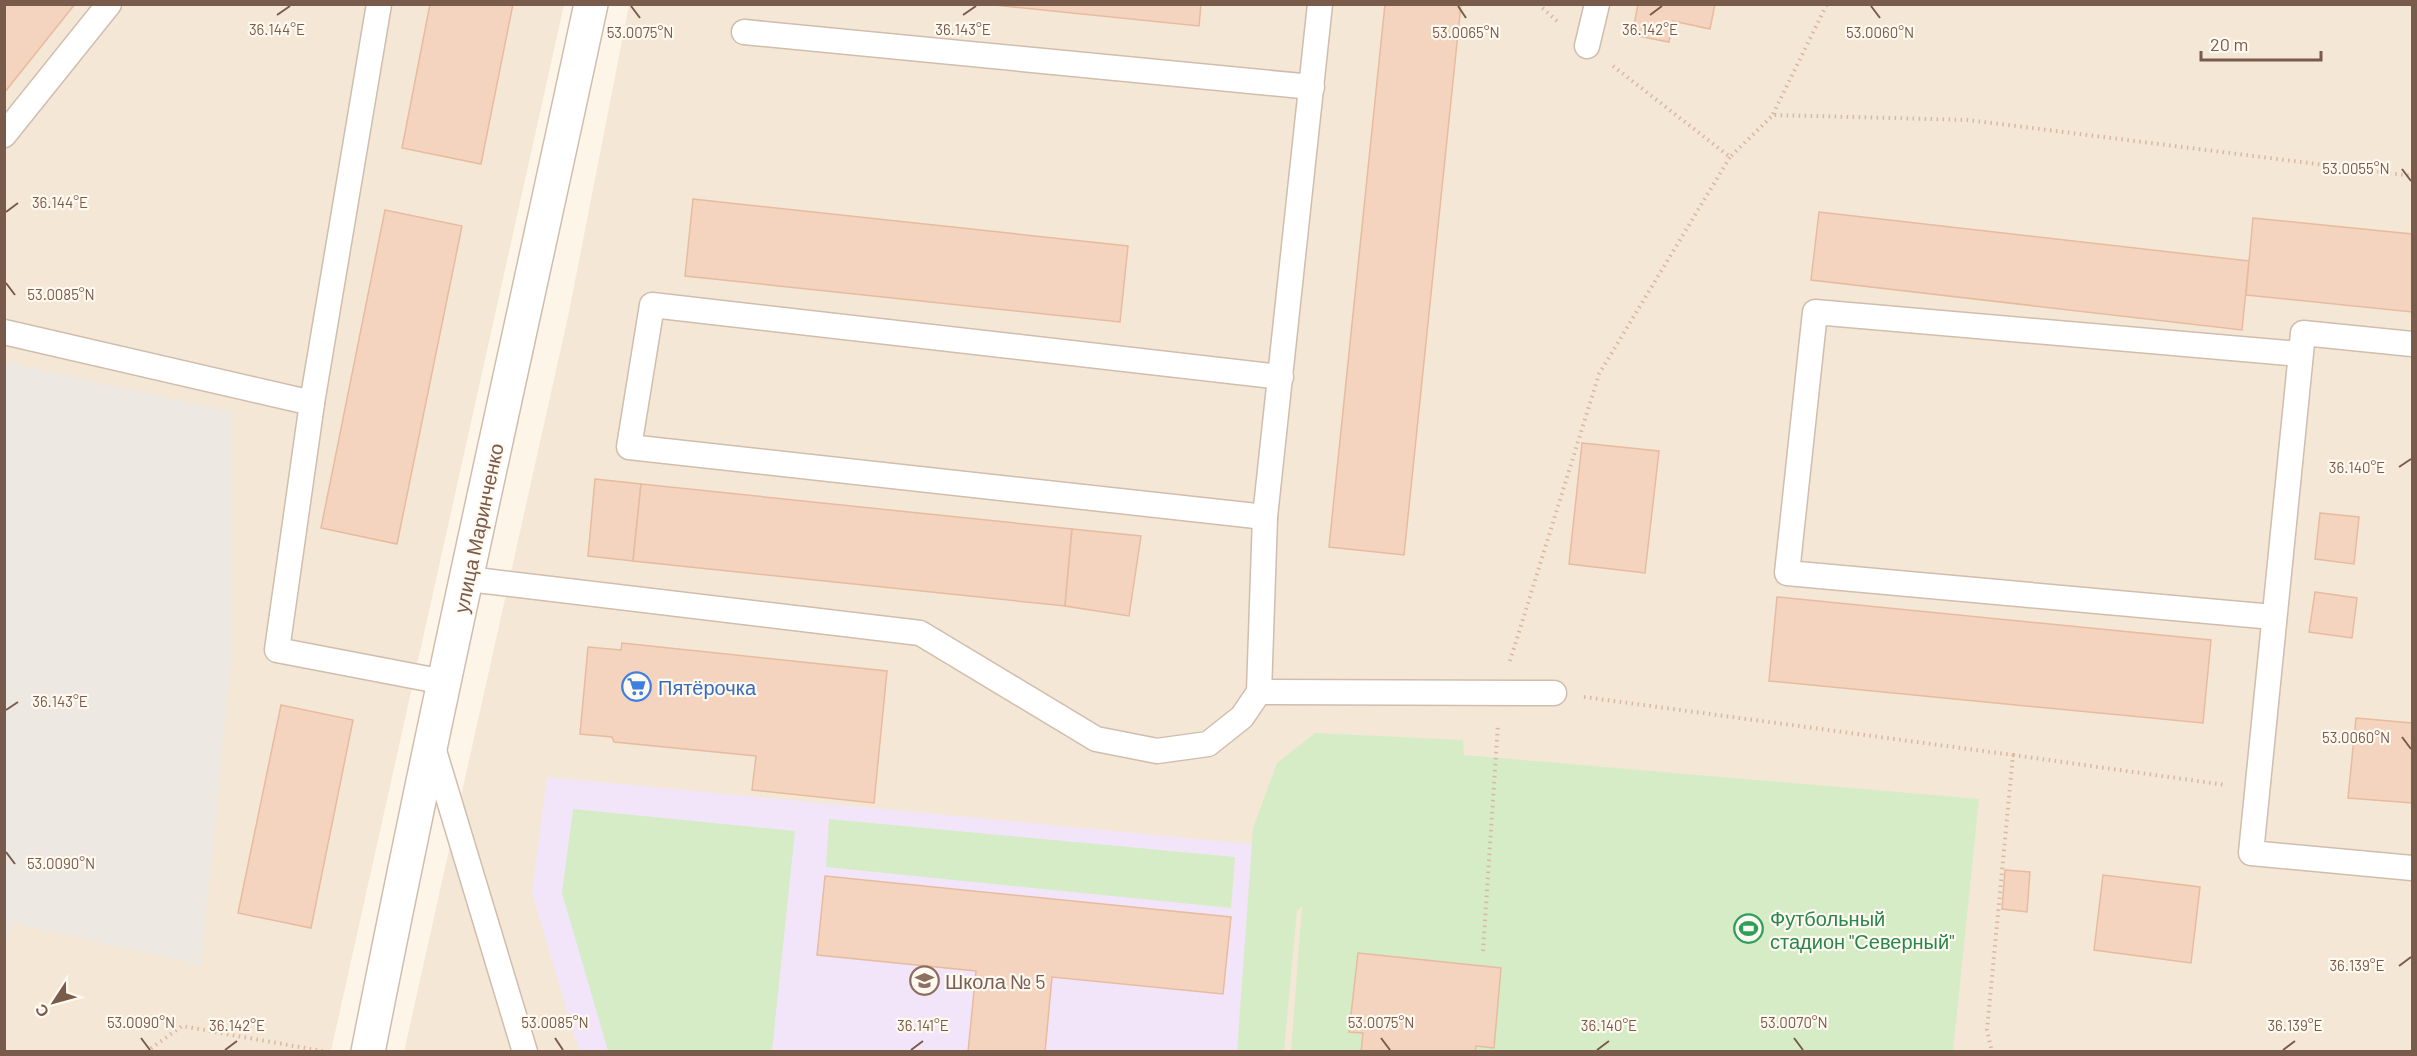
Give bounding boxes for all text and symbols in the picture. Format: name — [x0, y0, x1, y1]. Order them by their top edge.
text: 36.144°E — [249, 20, 305, 38]
text: 36.143°E — [935, 20, 991, 38]
text: 36.142°E — [1622, 20, 1678, 38]
text: 53.0075°N — [607, 23, 673, 41]
text: 53.0065°N — [1432, 23, 1500, 41]
text: 53.0060°N — [1846, 23, 1914, 41]
scale bar — [2201, 24, 2321, 62]
text: 20 m — [2210, 33, 2248, 55]
text: 53.0055°N — [2322, 159, 2390, 177]
text: 36.144°E — [32, 193, 88, 211]
text: 53.0085°N — [27, 285, 95, 303]
street label: улица Маринченко — [448, 441, 508, 615]
text: 36.140°E — [2329, 458, 2385, 476]
supermarket icon: Пятёрочка — [621, 671, 653, 703]
place label: Пятёрочка — [658, 675, 757, 699]
text: 36.143°E — [32, 692, 88, 710]
text: 53.0060°N — [2322, 728, 2390, 746]
text: 53.0090°N — [27, 854, 95, 872]
place label: Футбольный стадион "Северный" — [1770, 906, 1954, 953]
sports icon: Футбольный стадион "Северный" — [1733, 913, 1765, 945]
text: 36.139°E — [2329, 956, 2385, 974]
school or university icon: Школа № 5 — [908, 965, 940, 997]
place label: Школа № 5 — [945, 969, 1046, 993]
north arrow — [24, 972, 84, 1032]
text: С — [30, 1000, 53, 1021]
text: 53.0090°N — [107, 1013, 175, 1031]
text: 53.0085°N — [521, 1013, 589, 1031]
text: 53.0075°N — [1348, 1013, 1414, 1031]
text: 53.0070°N — [1760, 1013, 1828, 1031]
text: 36.142°E — [209, 1016, 265, 1034]
text: 36.141°E — [897, 1016, 949, 1034]
text: 36.140°E — [1581, 1016, 1637, 1034]
text: 36.139°E — [2267, 1016, 2323, 1034]

